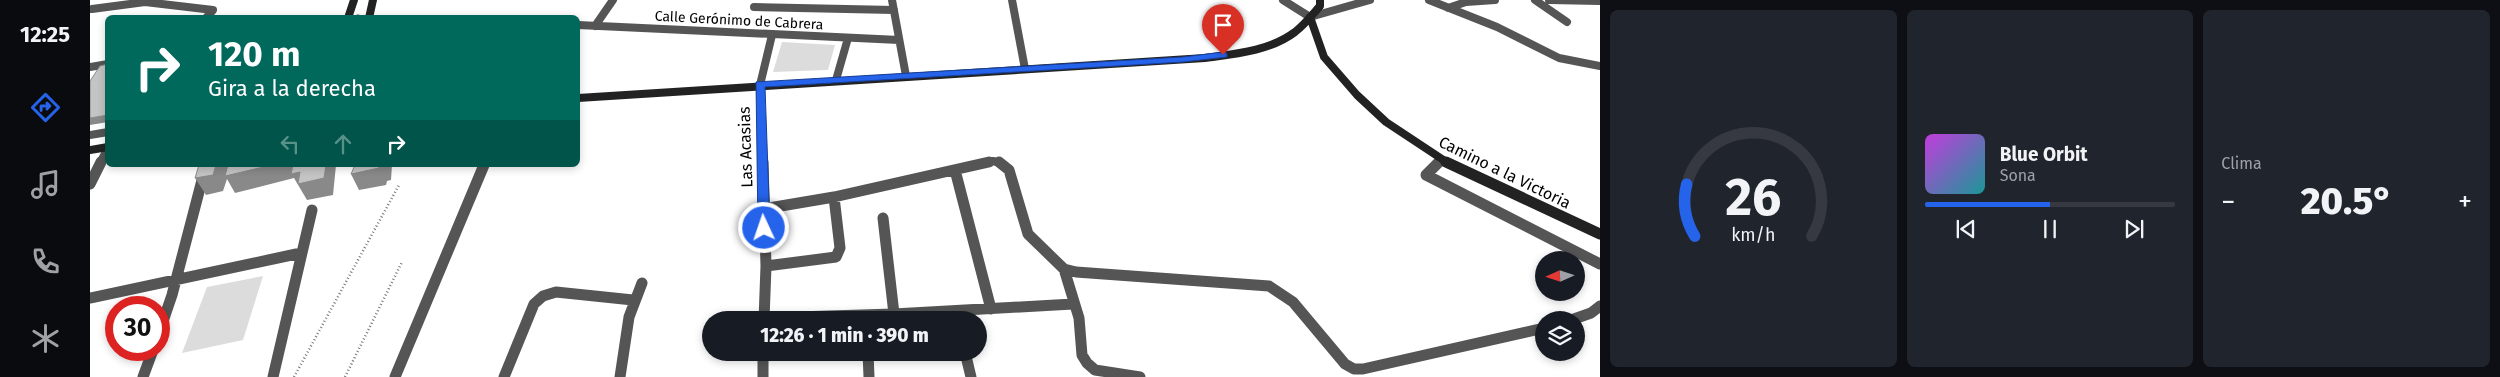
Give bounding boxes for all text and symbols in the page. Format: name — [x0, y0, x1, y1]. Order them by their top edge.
pin — [1202, 4, 1244, 55]
street label: Calle Gerónimo de Cabrera — [654, 8, 824, 33]
icon: arrive — [1209, 11, 1237, 39]
text: 12:25 — [20, 21, 70, 48]
text: 120 m — [208, 33, 301, 75]
icon: right — [125, 35, 190, 100]
text: Gira a la derecha — [208, 75, 376, 102]
icon: directions — [28, 90, 63, 125]
street label: Las Acasias — [735, 106, 756, 188]
icon: left — [276, 130, 304, 158]
icon: ahead — [329, 130, 357, 158]
icon: right — [382, 130, 410, 158]
street label: Camino a la Victoria — [1436, 132, 1574, 213]
text: Blue Orbit — [2000, 143, 2088, 166]
text: Clima — [2221, 154, 2262, 173]
text: 26 — [1725, 166, 1781, 229]
text: Sona — [2000, 166, 2036, 185]
icon: music — [28, 167, 63, 202]
text: 20.5° — [2301, 178, 2393, 224]
text: − — [2221, 185, 2235, 218]
text: + — [2458, 185, 2472, 218]
position arrow — [737, 201, 789, 253]
icon: previous — [1952, 215, 1980, 243]
icon: pause — [2036, 215, 2064, 243]
icon: next — [2120, 215, 2148, 243]
text: km/h — [1731, 224, 1775, 246]
icon: phone — [28, 244, 63, 279]
north arrow — [1535, 251, 1585, 301]
map controls — [1535, 251, 1585, 361]
speed limit sign: 30 — [105, 296, 170, 361]
button: layers — [1535, 311, 1585, 361]
icon: climate — [28, 321, 63, 356]
text: 12:26 · 1 min · 390 m — [760, 324, 929, 347]

